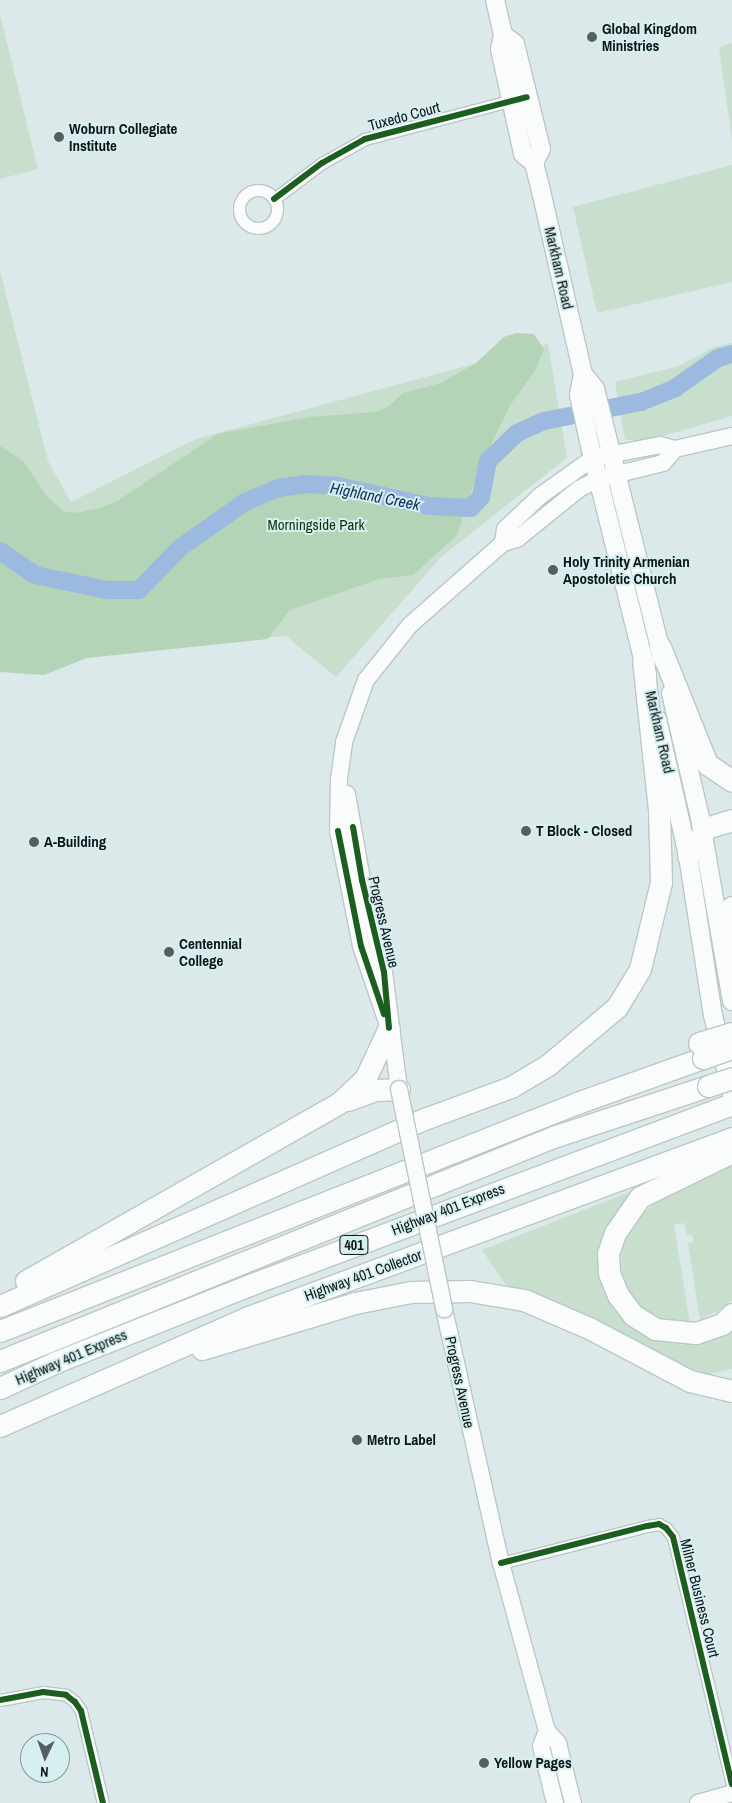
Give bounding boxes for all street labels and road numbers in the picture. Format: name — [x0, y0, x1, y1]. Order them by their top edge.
street label: Tuxedo Court — [366, 98, 442, 134]
street label: Markham Road — [541, 225, 577, 311]
street label: Markham Road — [642, 689, 678, 775]
street label: Progress Avenue — [365, 874, 403, 970]
street label: Highway 401 Express — [389, 1179, 507, 1239]
road number: 401 — [339, 1234, 369, 1256]
street label: Highway 401 Collector — [302, 1245, 424, 1305]
street label: Highway 401 Express — [12, 1325, 130, 1389]
street label: Progress Avenue — [441, 1334, 479, 1430]
street label: Milner Business Court — [677, 1537, 723, 1659]

